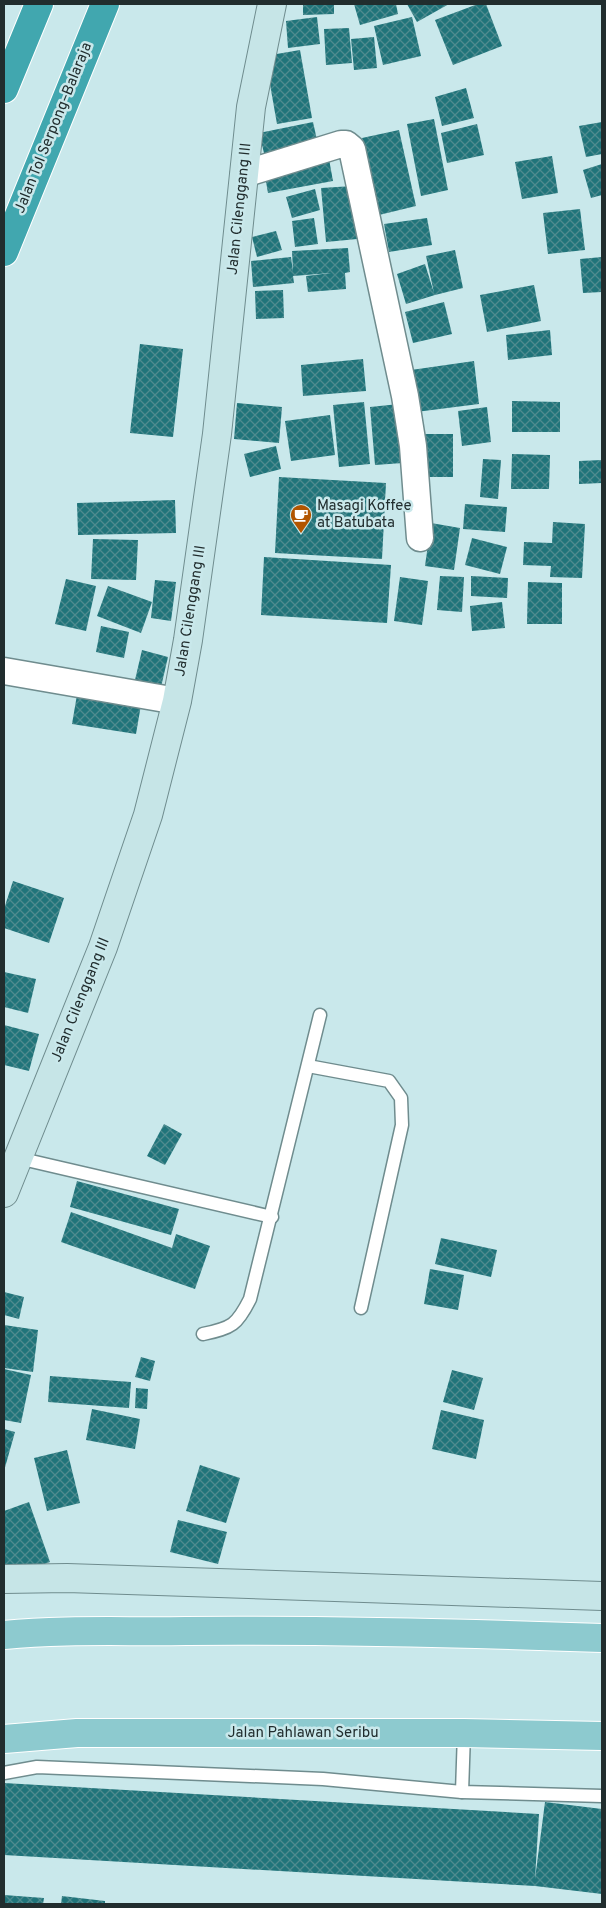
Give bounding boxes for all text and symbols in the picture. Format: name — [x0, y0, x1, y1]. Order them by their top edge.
street label: Jalan Tol Serpong–Balaraja — [11, 40, 97, 216]
street label: Jalan Cilenggang III — [224, 142, 256, 276]
place label: Masagi Koffee at Batubata — [317, 497, 412, 533]
cafe icon: Masagi Koffee at Batubata — [289, 503, 313, 534]
street label: Jalan Cilenggang III — [171, 544, 211, 678]
street label: Jalan Cilenggang III — [47, 935, 115, 1065]
street label: Jalan Pahlawan Seribu — [227, 1724, 379, 1743]

